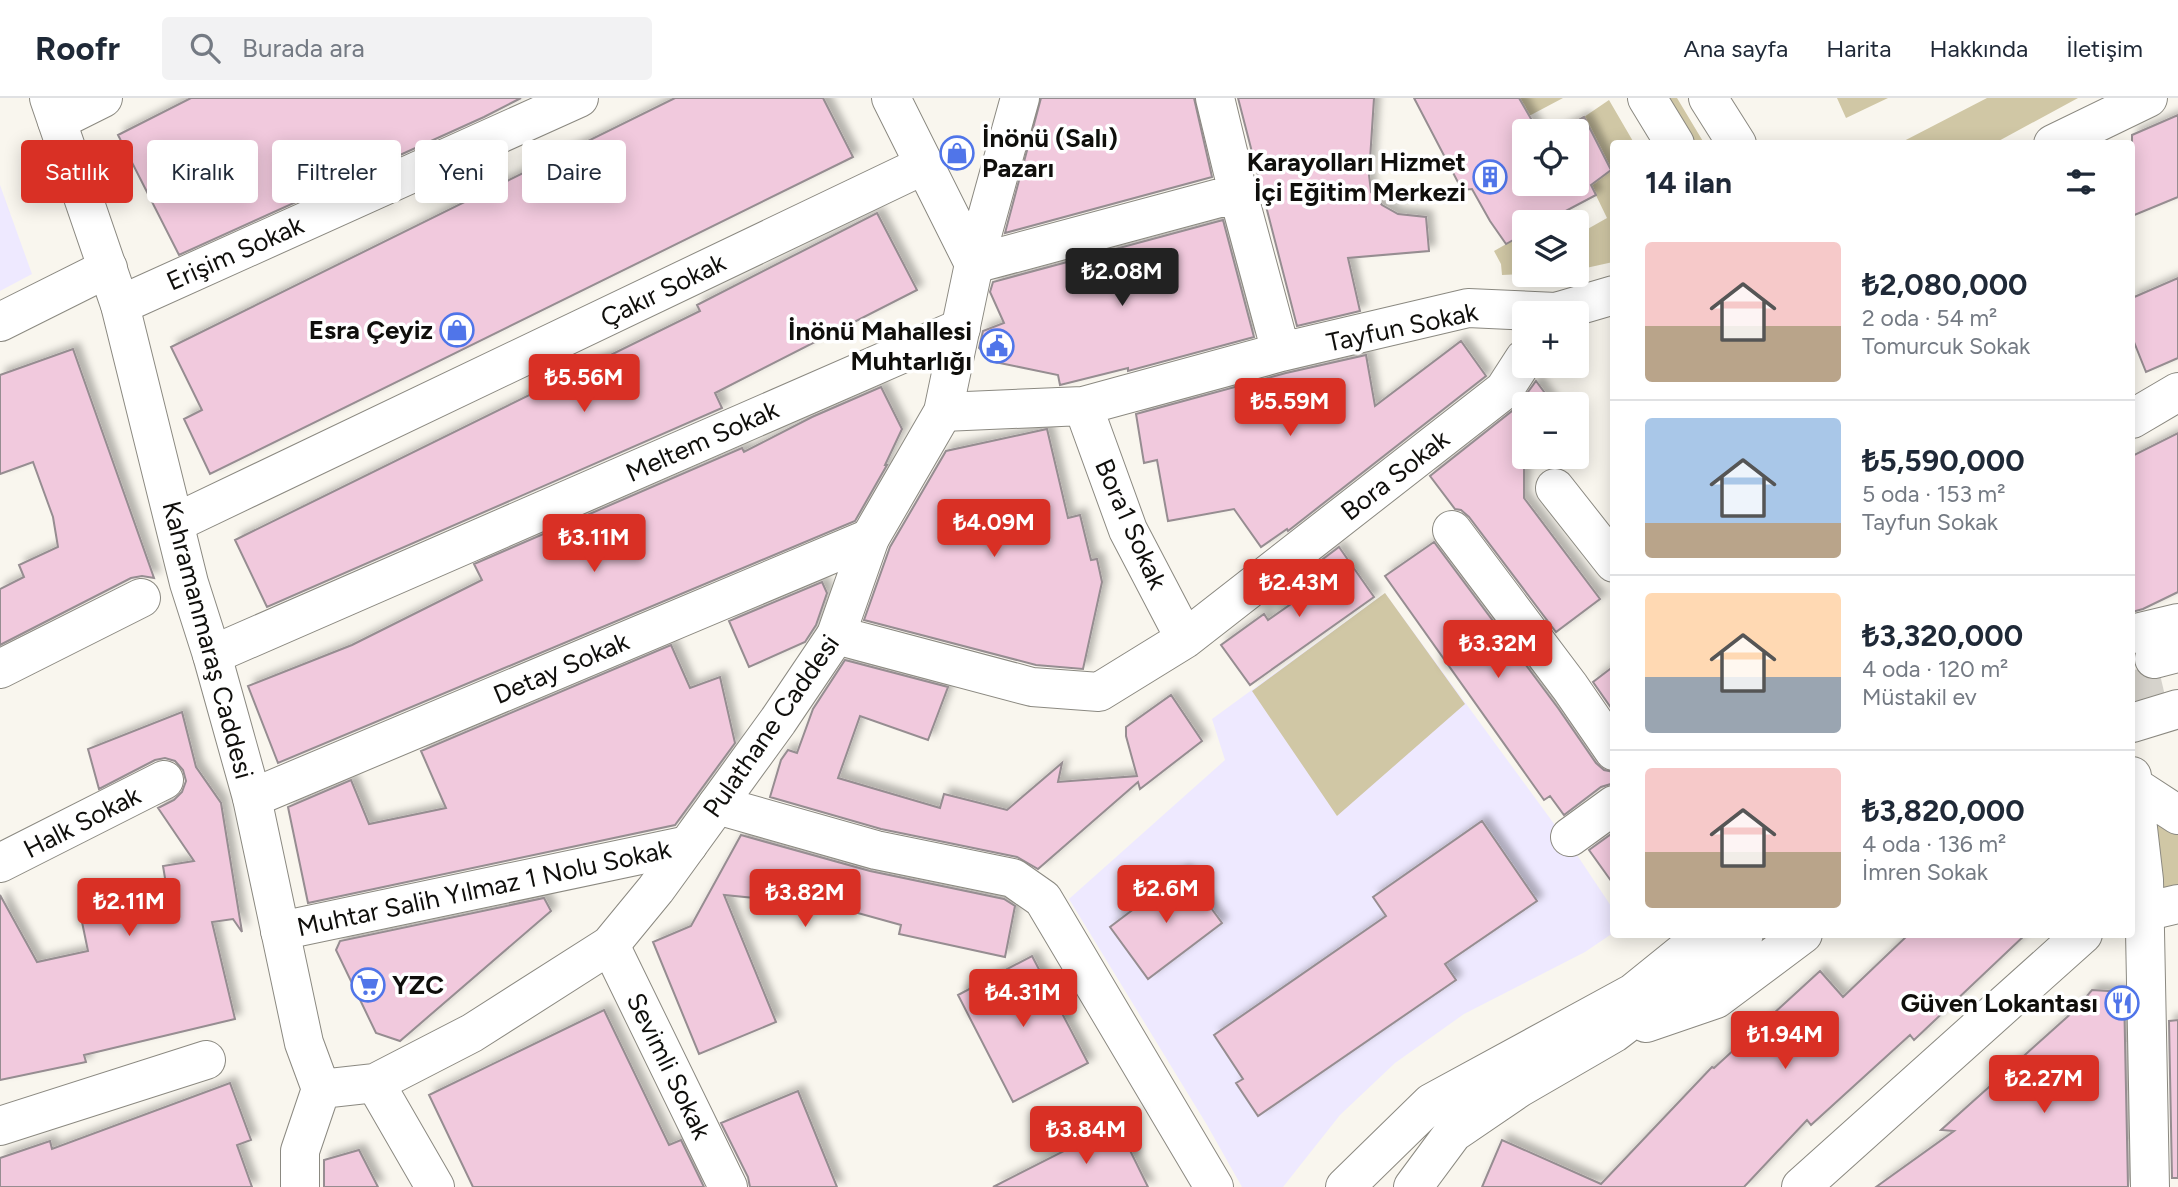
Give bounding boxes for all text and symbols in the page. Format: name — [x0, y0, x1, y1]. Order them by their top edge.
search box — [162, 17, 652, 80]
text: Roofr — [35, 29, 120, 68]
icon: search — [186, 29, 224, 67]
text: Burada ara — [242, 32, 365, 64]
text: Ana sayfa — [1683, 34, 1788, 63]
text: Harita — [1826, 34, 1891, 63]
text: Hakkında — [1929, 34, 2028, 63]
text: İletişim — [2066, 34, 2143, 63]
map controls — [1512, 119, 1589, 469]
button: locate — [1512, 119, 1589, 196]
place label: İnönü (Salı) Pazarı — [982, 122, 1118, 184]
shop icon: İnönü (Salı) Pazarı — [938, 134, 976, 172]
chip: Satılık — [21, 140, 133, 203]
chip: Kiralık — [147, 140, 258, 203]
chip: Filtreler — [272, 140, 401, 203]
chip: Yeni — [415, 140, 508, 203]
chip: Daire — [522, 140, 626, 203]
place label: Karayolları Hizmet İçi Eğitim Merkezi — [1247, 146, 1466, 208]
building icon: Karayolları Hizmet İçi Eğitim Merkezi — [1471, 158, 1509, 196]
icon: filters — [2062, 163, 2100, 201]
text: 14 ilan — [1645, 164, 1732, 201]
street label: Erişim Sokak — [162, 208, 309, 297]
button: layers — [1512, 210, 1589, 287]
street label: Çakır Sokak — [595, 246, 731, 334]
pin: ₺2.08M — [1065, 248, 1179, 308]
text: ₺2.08M — [1082, 257, 1162, 285]
text: ₺2,080,000 — [1862, 266, 2028, 303]
icon: home — [1701, 270, 1785, 354]
street label: Tayfun Sokak — [1323, 295, 1481, 359]
button: + — [1512, 301, 1589, 378]
text: 2 oda · 54 m² — [1862, 304, 1997, 332]
shop icon: Esra Çeyiz — [438, 311, 476, 349]
place label: Esra Çeyiz — [309, 314, 433, 346]
place label: İnönü Mahallesi Muhtarlığı — [788, 315, 972, 377]
public building icon: İnönü Mahallesi Muhtarlığı — [978, 327, 1016, 365]
text: Tomurcuk Sokak — [1862, 332, 2030, 360]
pin: ₺5.56M — [527, 354, 641, 414]
text: ₺5.56M — [545, 363, 623, 391]
pin: ₺5.59M — [1233, 378, 1347, 438]
text: ₺5.59M — [1251, 387, 1329, 415]
button: − — [1512, 392, 1589, 469]
street label: Meltem Sokak — [621, 393, 784, 489]
street label: Bora Sokak — [1334, 423, 1456, 527]
text: ₺5,590,000 — [1862, 442, 2025, 479]
icon: home — [1701, 446, 1785, 530]
street label: Bora1 Sokak — [1088, 454, 1174, 595]
text: 5 oda · 153 m² — [1862, 480, 2005, 508]
street label: Kahramanmaraş Caddesi — [155, 498, 261, 782]
pin: ₺4.09M — [937, 500, 1051, 559]
text: ₺4.09M — [953, 508, 1035, 536]
text: Tayfun Sokak — [1862, 508, 1998, 536]
pin: ₺3.11M — [537, 514, 651, 574]
text: ₺3.11M — [559, 523, 629, 551]
pin: ₺2.43M — [1242, 560, 1356, 619]
text: ₺2.43M — [1259, 568, 1339, 596]
text: ₺3,320,000 — [1862, 617, 2023, 654]
pin: ₺3.32M — [1441, 620, 1555, 680]
icon: home — [1701, 621, 1785, 705]
street label: Detay Sokak — [488, 625, 634, 711]
street label: Pulathane Caddesi — [696, 628, 846, 824]
text: ₺3.32M — [1459, 629, 1537, 657]
text: 4 oda · 120 m² — [1862, 655, 2008, 683]
text: Müstakil ev — [1862, 683, 1977, 711]
street label: Halk Sokak — [18, 779, 146, 865]
text: ₺3,820,000 — [1862, 792, 2025, 829]
icon: home — [1701, 796, 1785, 880]
text: 4 oda · 136 m² — [1862, 830, 2006, 858]
street label: Muhtar Salih Yılmaz 1 Nolu Sokak — [294, 833, 674, 943]
text: İmren Sokak — [1862, 858, 1988, 886]
pin: ₺2.6M — [1117, 866, 1215, 925]
pin: ₺3.82M — [748, 870, 862, 929]
text: ₺2.6M — [1133, 874, 1199, 902]
pin: ₺2.11M — [72, 878, 186, 938]
text: ₺3.82M — [766, 878, 844, 906]
text: ₺2.11M — [93, 887, 165, 915]
supermarket icon: YZC — [349, 966, 387, 1004]
place label: YZC — [392, 969, 444, 1001]
pin: ₺4.31M — [966, 970, 1080, 1029]
text: ₺4.31M — [985, 978, 1061, 1006]
restaurant icon: Güven Lokantası — [2103, 984, 2141, 1022]
place label: Güven Lokantası — [1901, 987, 2098, 1019]
street label: Sevimli Sokak — [620, 988, 718, 1145]
pin: ₺1.94M — [1728, 1012, 1842, 1071]
text: ₺1.94M — [1747, 1020, 1823, 1048]
pin: ₺2.27M — [1987, 1056, 2101, 1115]
text: ₺2.27M — [2005, 1064, 2083, 1092]
pin: ₺3.84M — [1029, 1107, 1143, 1166]
text: ₺3.84M — [1046, 1115, 1126, 1143]

